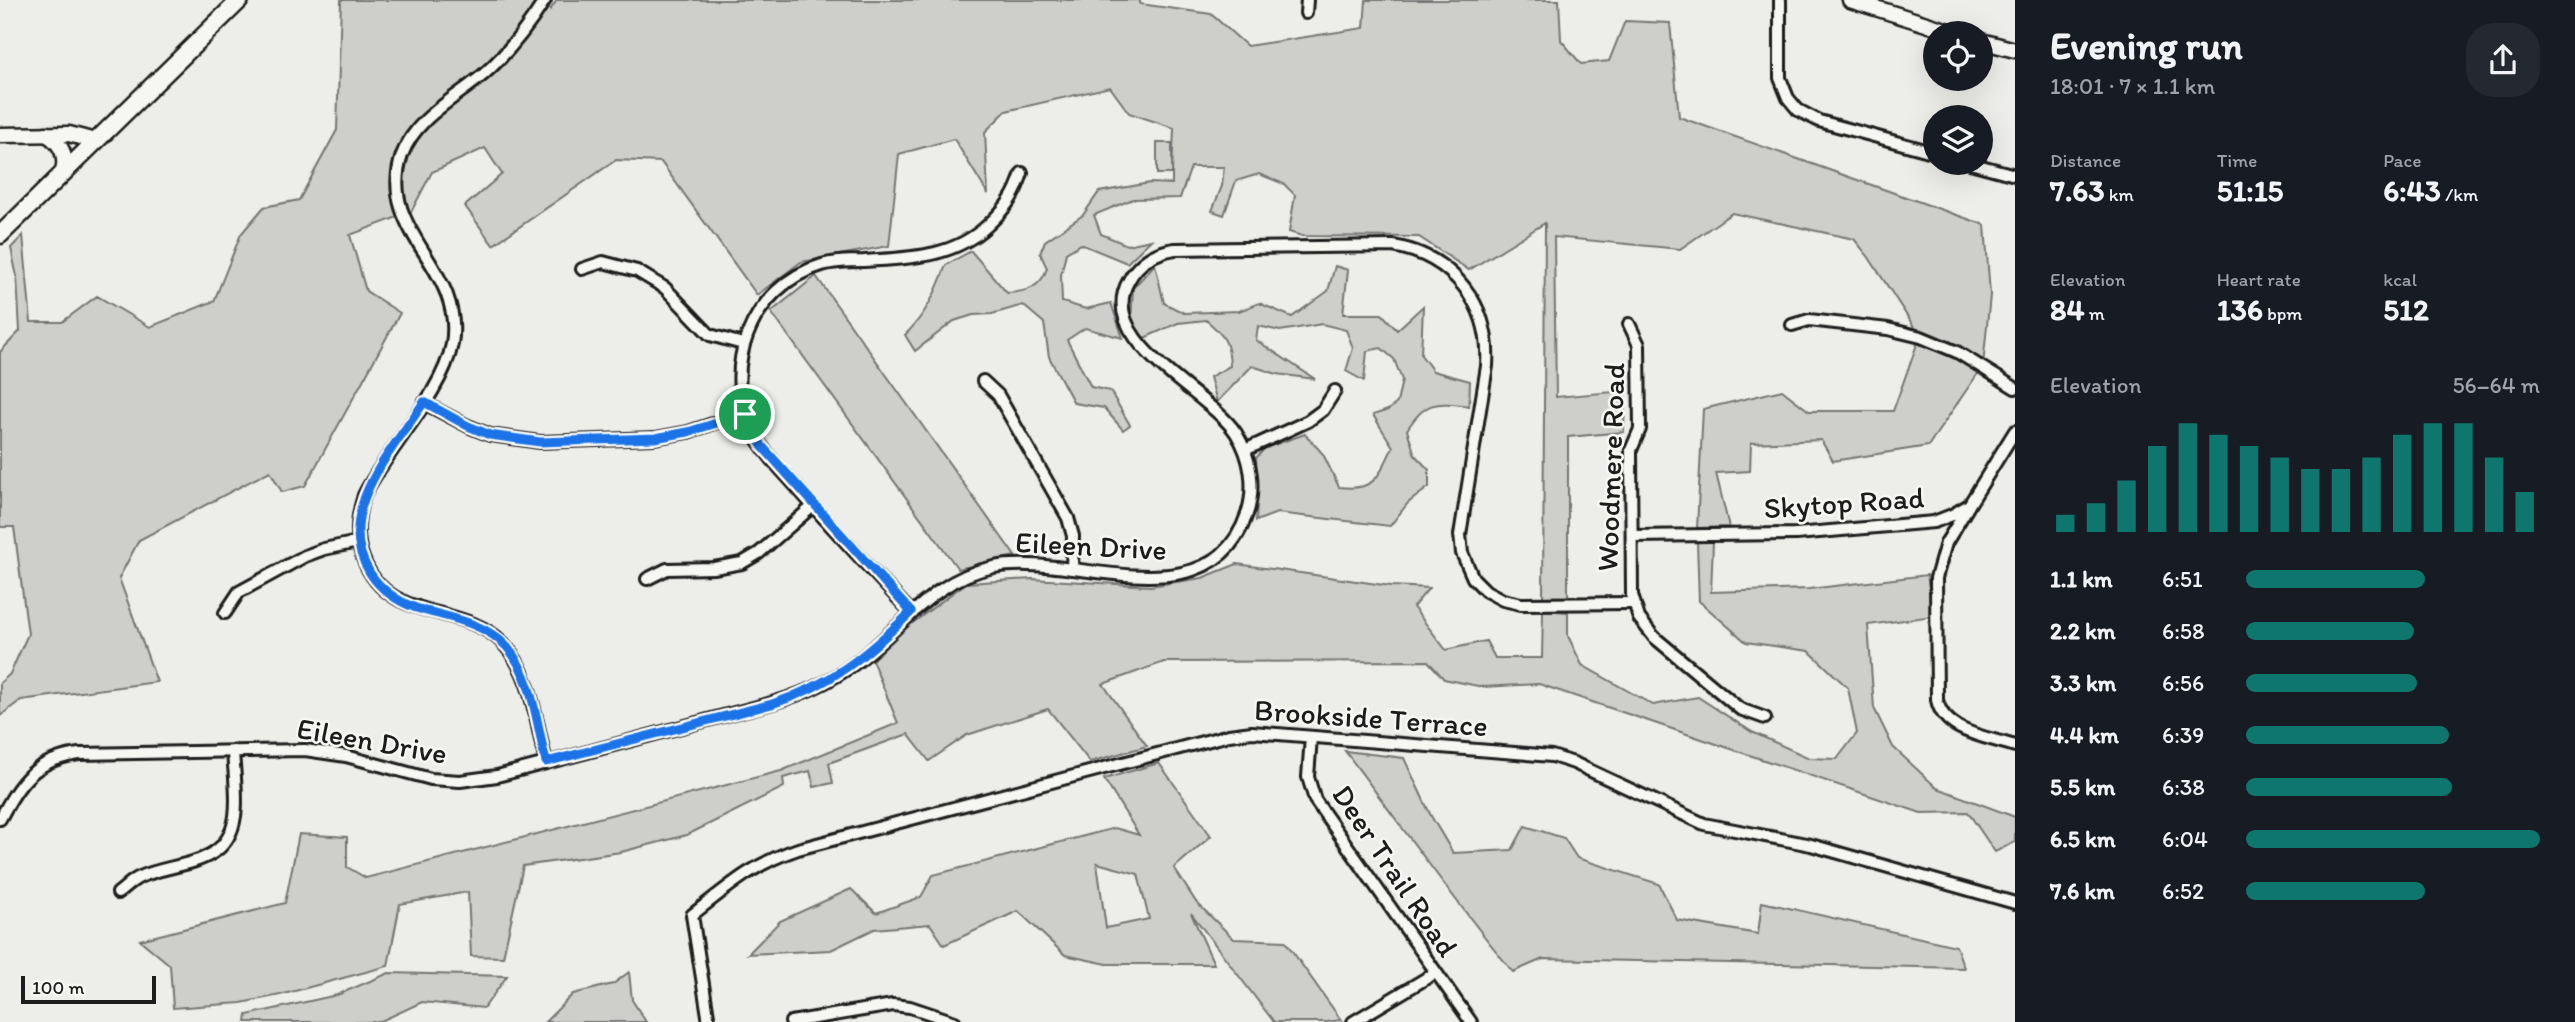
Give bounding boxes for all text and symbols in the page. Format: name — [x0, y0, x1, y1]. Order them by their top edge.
map controls — [1923, 21, 1993, 175]
button: locate — [1923, 21, 1993, 91]
text: Evening run — [2050, 23, 2243, 69]
button: share — [2466, 23, 2540, 97]
text: 18:01 · 7 × 1.1 km — [2050, 72, 2215, 100]
button: layers — [1923, 105, 1993, 175]
text: Distance — [2050, 149, 2121, 172]
text: Time — [2217, 149, 2257, 172]
text: Pace — [2383, 149, 2421, 172]
text: 7.63 — [2050, 172, 2104, 209]
text: 51:15 — [2217, 172, 2283, 209]
text: 6:43 — [2383, 172, 2441, 209]
text: km — [2104, 183, 2134, 206]
text: /km — [2441, 183, 2478, 206]
text: Elevation — [2050, 268, 2126, 291]
text: Heart rate — [2217, 268, 2301, 291]
text: kcal — [2383, 268, 2417, 291]
text: 84 — [2050, 291, 2084, 328]
text: 136 — [2217, 291, 2263, 328]
text: 512 — [2383, 291, 2429, 328]
text: m — [2084, 302, 2105, 325]
text: bpm — [2263, 302, 2302, 325]
street label: Woodmere Road — [1588, 362, 1633, 572]
text: Elevation — [2050, 371, 2141, 399]
text: 56–64 m — [2452, 371, 2540, 399]
pin — [715, 384, 775, 444]
icon: arrive — [726, 395, 764, 433]
street label: Skytop Road — [1763, 478, 1925, 527]
street label: Eileen Drive — [1014, 523, 1168, 568]
text: 1.1 km — [2050, 565, 2113, 593]
text: 6:51 — [2162, 565, 2203, 593]
text: 2.2 km — [2050, 617, 2115, 645]
text: 6:58 — [2162, 617, 2204, 645]
text: 3.3 km — [2050, 669, 2116, 697]
text: 6:56 — [2162, 669, 2204, 697]
street label: Brookside Terrace — [1253, 691, 1489, 744]
street label: Eileen Drive — [294, 709, 450, 772]
text: 4.4 km — [2050, 721, 2119, 749]
text: 6:39 — [2162, 721, 2204, 749]
text: 5.5 km — [2050, 773, 2115, 801]
text: 6:38 — [2162, 773, 2205, 801]
street label: Deer Trail Road — [1324, 778, 1467, 964]
text: 6.5 km — [2050, 825, 2115, 853]
text: 6:04 — [2162, 825, 2208, 853]
text: 7.6 km — [2050, 877, 2115, 905]
text: 6:52 — [2162, 877, 2204, 905]
scale bar — [21, 973, 156, 1005]
text: 100 m — [32, 976, 84, 999]

